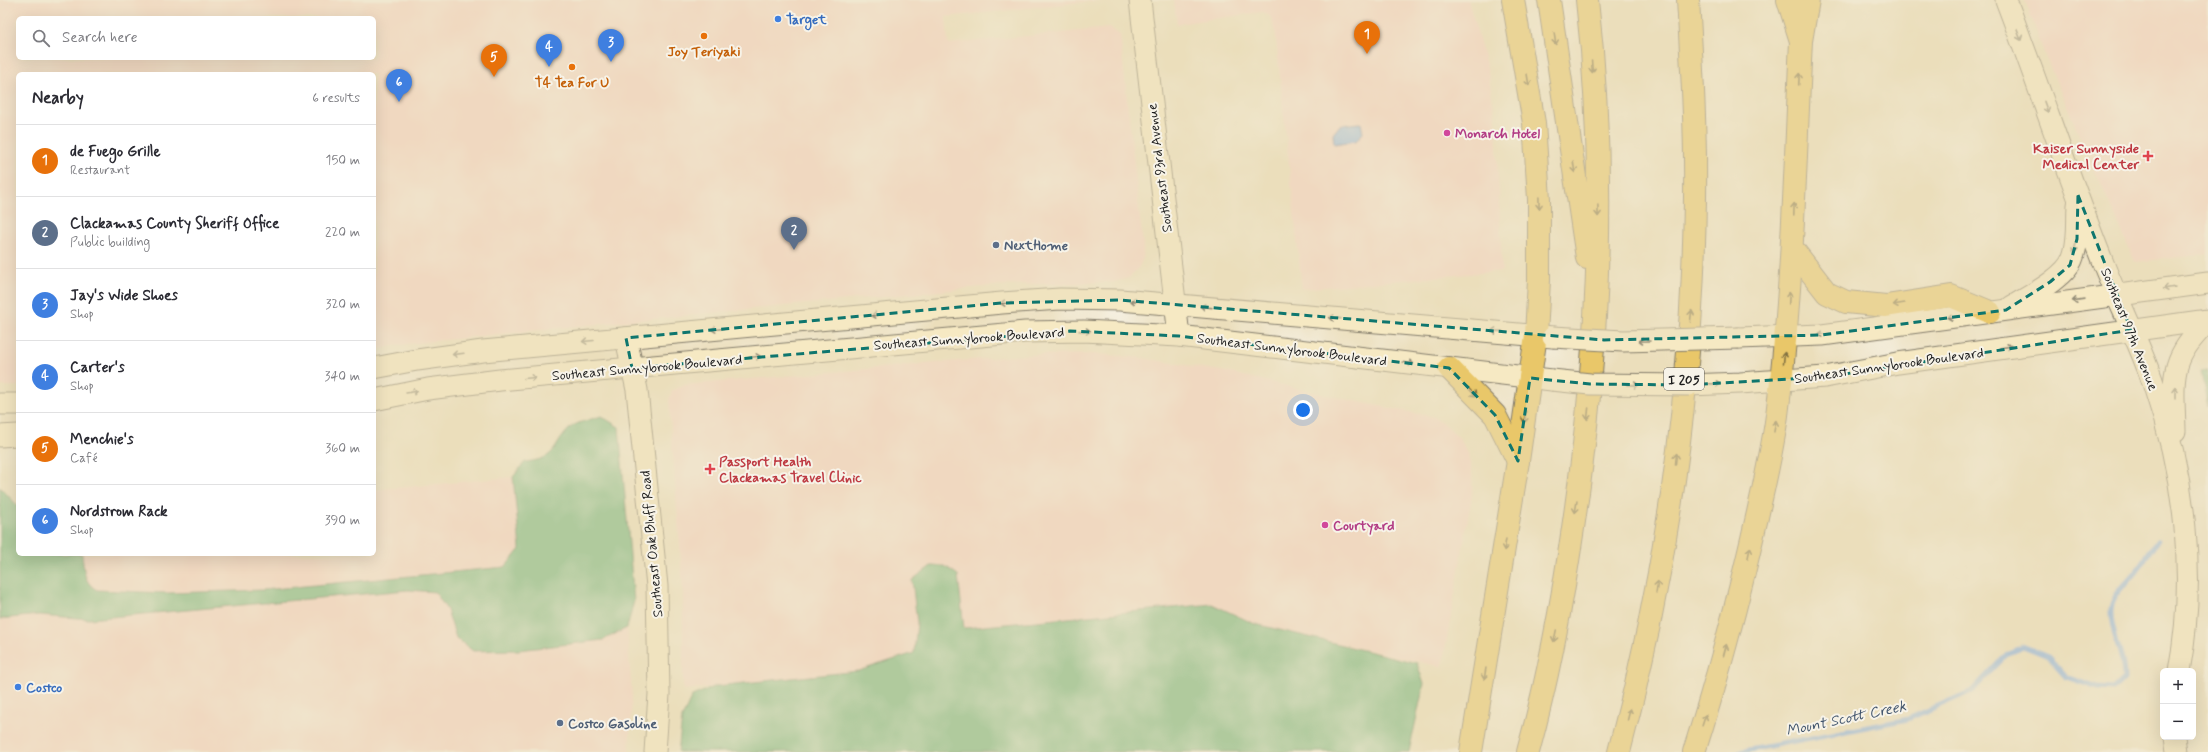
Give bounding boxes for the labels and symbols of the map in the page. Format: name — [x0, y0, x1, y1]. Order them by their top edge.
place label: Target — [786, 11, 827, 31]
marker: Target — [773, 14, 783, 24]
pin: 1 — [1354, 21, 1380, 54]
pin: 3 — [598, 29, 624, 62]
one-way arrow — [2016, 29, 2024, 41]
marker: Joy Teriyaki — [699, 31, 709, 41]
one-way arrow — [1551, 32, 1559, 45]
pin: 4 — [536, 34, 562, 67]
place label: Joy Teriyaki — [667, 43, 741, 61]
pin: 5 — [481, 44, 507, 77]
one-way arrow — [1589, 60, 1596, 73]
marker: T4 Tea For U — [567, 62, 577, 72]
pin: 6 — [386, 69, 412, 102]
one-way arrow — [1524, 73, 1532, 86]
one-way arrow — [1796, 73, 1803, 86]
place label: T4 Tea For U — [535, 74, 609, 92]
one-way arrow — [2043, 101, 2050, 114]
street label: Southeast 93rd Avenue — [1143, 102, 1177, 233]
place label: Monarch Hotel — [1455, 125, 1540, 143]
marker: Monarch Hotel — [1442, 128, 1452, 138]
place label: Kaiser Sunnyside Medical Center — [2033, 140, 2140, 174]
marker: Kaiser Sunnyside Medical Center — [2142, 150, 2154, 162]
one-way arrow — [1570, 160, 1578, 173]
one-way arrow — [1535, 196, 1543, 209]
one-way arrow — [1790, 203, 1797, 216]
one-way arrow — [1594, 204, 1602, 217]
pin: 2 — [781, 217, 807, 250]
place label: NextHome — [1004, 237, 1068, 255]
marker: NextHome — [991, 240, 1001, 250]
one-way arrow — [2071, 241, 2079, 254]
street label: Southeast 97th Avenue — [2096, 265, 2162, 394]
one-way arrow — [2163, 284, 2176, 292]
one-way arrow — [1785, 292, 1793, 305]
one-way arrow — [2072, 296, 2085, 304]
one-way arrow — [1130, 298, 1143, 305]
one-way arrow — [1000, 299, 1013, 306]
one-way arrow — [1893, 300, 1906, 308]
one-way arrow — [1200, 304, 1213, 311]
one-way arrow — [1687, 310, 1694, 323]
one-way arrow — [871, 311, 884, 318]
one-way arrow — [1947, 313, 1960, 321]
one-way arrow — [1329, 315, 1342, 322]
street label: Southeast Sunnybrook Boulevard — [873, 323, 1065, 355]
one-way arrow — [711, 326, 724, 333]
one-way arrow — [1078, 327, 1091, 335]
one-way arrow — [1491, 328, 1504, 335]
street label: Southeast Sunnybrook Boulevard — [1196, 329, 1388, 371]
one-way arrow — [1818, 330, 1831, 338]
one-way arrow — [1638, 337, 1651, 345]
one-way arrow — [581, 338, 594, 345]
one-way arrow — [1999, 343, 2012, 351]
street label: Southeast Sunnybrook Boulevard — [1793, 344, 1985, 388]
one-way arrow — [452, 350, 465, 358]
street label: Southeast Sunnybrook Boulevard — [551, 351, 743, 385]
one-way arrow — [1780, 352, 1787, 365]
one-way arrow — [748, 353, 761, 360]
one-way arrow — [1401, 359, 1414, 367]
road number: I 205 — [1664, 368, 1704, 390]
one-way arrow — [523, 374, 536, 381]
one-way arrow — [1708, 380, 1721, 388]
one-way arrow — [1626, 381, 1639, 389]
one-way arrow — [1467, 387, 1476, 397]
one-way arrow — [2171, 387, 2179, 400]
one-way arrow — [405, 388, 418, 396]
your location — [1293, 400, 1313, 420]
one-way arrow — [1584, 407, 1592, 420]
one-way arrow — [1521, 410, 1529, 423]
one-way arrow — [1771, 420, 1779, 433]
place label: Passport Health Clackamas Travel Clinic — [719, 453, 862, 487]
one-way arrow — [1672, 453, 1679, 466]
marker: Passport Health Clackamas Travel Clinic — [704, 463, 716, 475]
street label: Southeast Oak Bluff Road — [637, 470, 667, 618]
one-way arrow — [1572, 500, 1580, 513]
place label: Courtyard — [1333, 517, 1394, 535]
marker: Courtyard — [1320, 520, 1330, 530]
one-way arrow — [1501, 538, 1509, 551]
one-way arrow — [1745, 547, 1753, 560]
one-way arrow — [1653, 581, 1661, 594]
one-way arrow — [1551, 629, 1559, 642]
one-way arrow — [1721, 643, 1729, 656]
one-way arrow — [1481, 667, 1489, 680]
place label: Costco — [26, 679, 62, 697]
marker: Costco — [13, 682, 23, 692]
water label: Mount Scott Creek — [1784, 696, 1909, 741]
one-way arrow — [1625, 708, 1633, 721]
one-way arrow — [1701, 713, 1708, 726]
place label: Costco Gasoline — [568, 715, 657, 733]
marker: Costco Gasoline — [555, 718, 565, 728]

